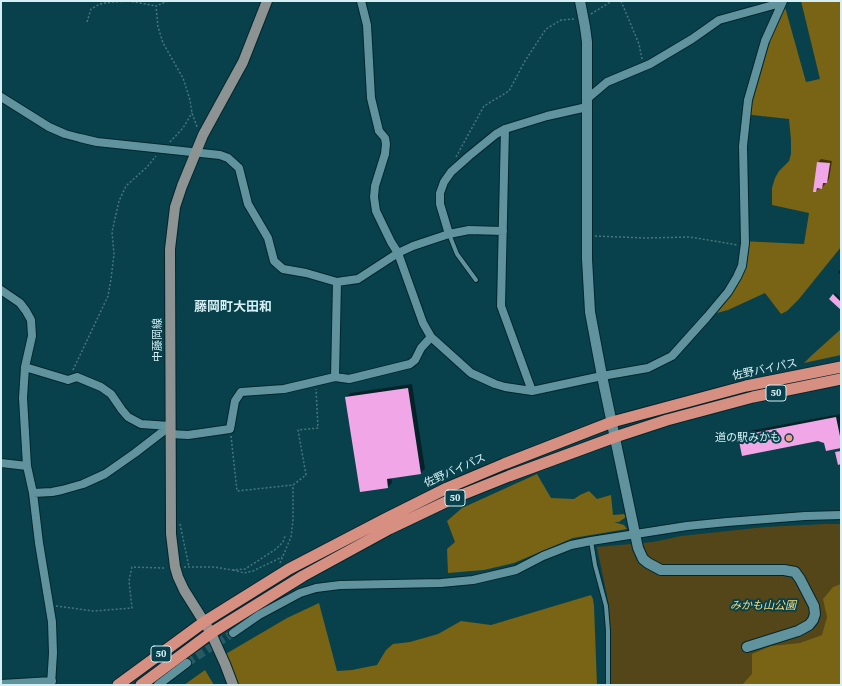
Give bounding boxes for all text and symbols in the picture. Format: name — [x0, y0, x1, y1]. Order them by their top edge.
district label: 藤岡町大田和 — [194, 300, 272, 316]
street label: 中藤岡線 — [151, 318, 165, 362]
street label: 佐野バイパス — [731, 357, 799, 383]
road number: 50 — [766, 385, 786, 401]
place label: 道の駅みかも — [715, 431, 781, 445]
marker: 道の駅みかも — [784, 433, 794, 443]
street label: 佐野バイパス — [422, 452, 488, 490]
road number: 50 — [445, 490, 465, 506]
park label: みかも山公園 — [730, 599, 796, 613]
road number: 50 — [151, 646, 171, 662]

